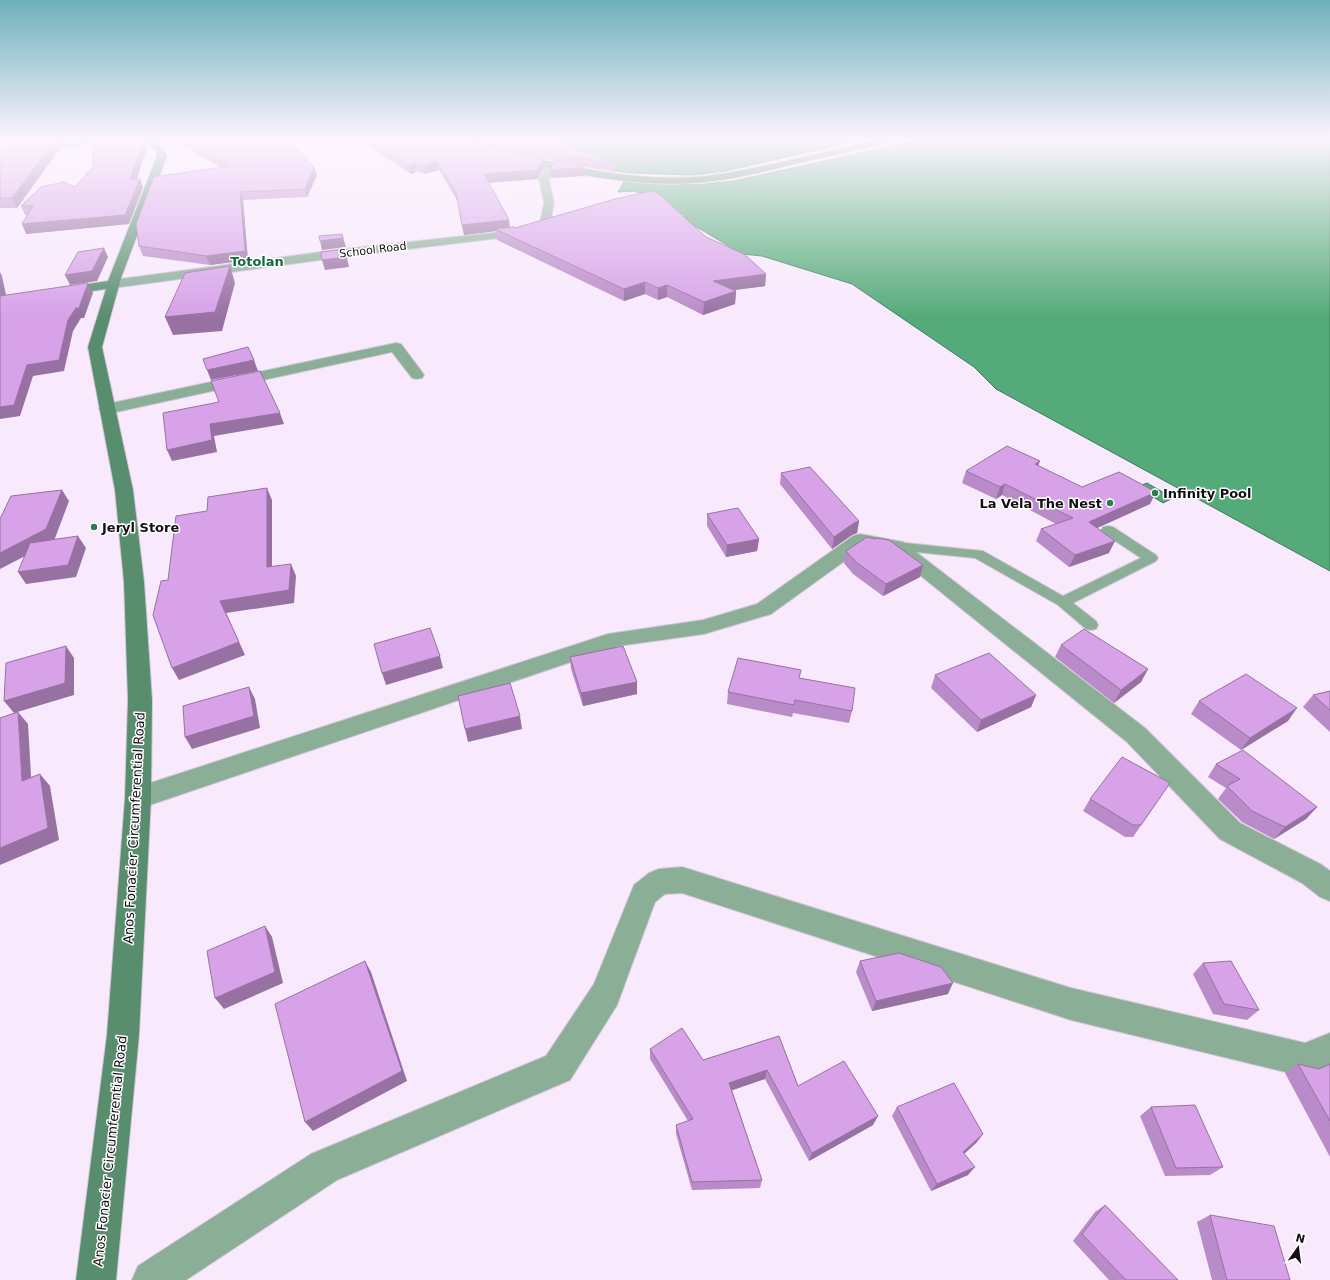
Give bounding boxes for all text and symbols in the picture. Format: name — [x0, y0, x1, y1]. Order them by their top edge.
street label: School Road — [339, 239, 407, 261]
district label: Totolan — [230, 254, 284, 269]
place label: Infinity Pool — [1163, 486, 1252, 501]
marker: Infinity Pool — [1150, 488, 1160, 498]
place label: La Vela The Nest — [979, 496, 1102, 511]
marker: La Vela The Nest — [1105, 498, 1115, 508]
place label: Jeryl Store — [101, 520, 179, 535]
marker: Jeryl Store — [89, 522, 99, 532]
street label: Anos Fonacier Circumferential Road — [120, 712, 148, 944]
street label: Anos Fonacier Circumferential Road — [90, 1035, 130, 1267]
north arrow — [1278, 1228, 1318, 1268]
text: N — [1294, 1231, 1306, 1246]

